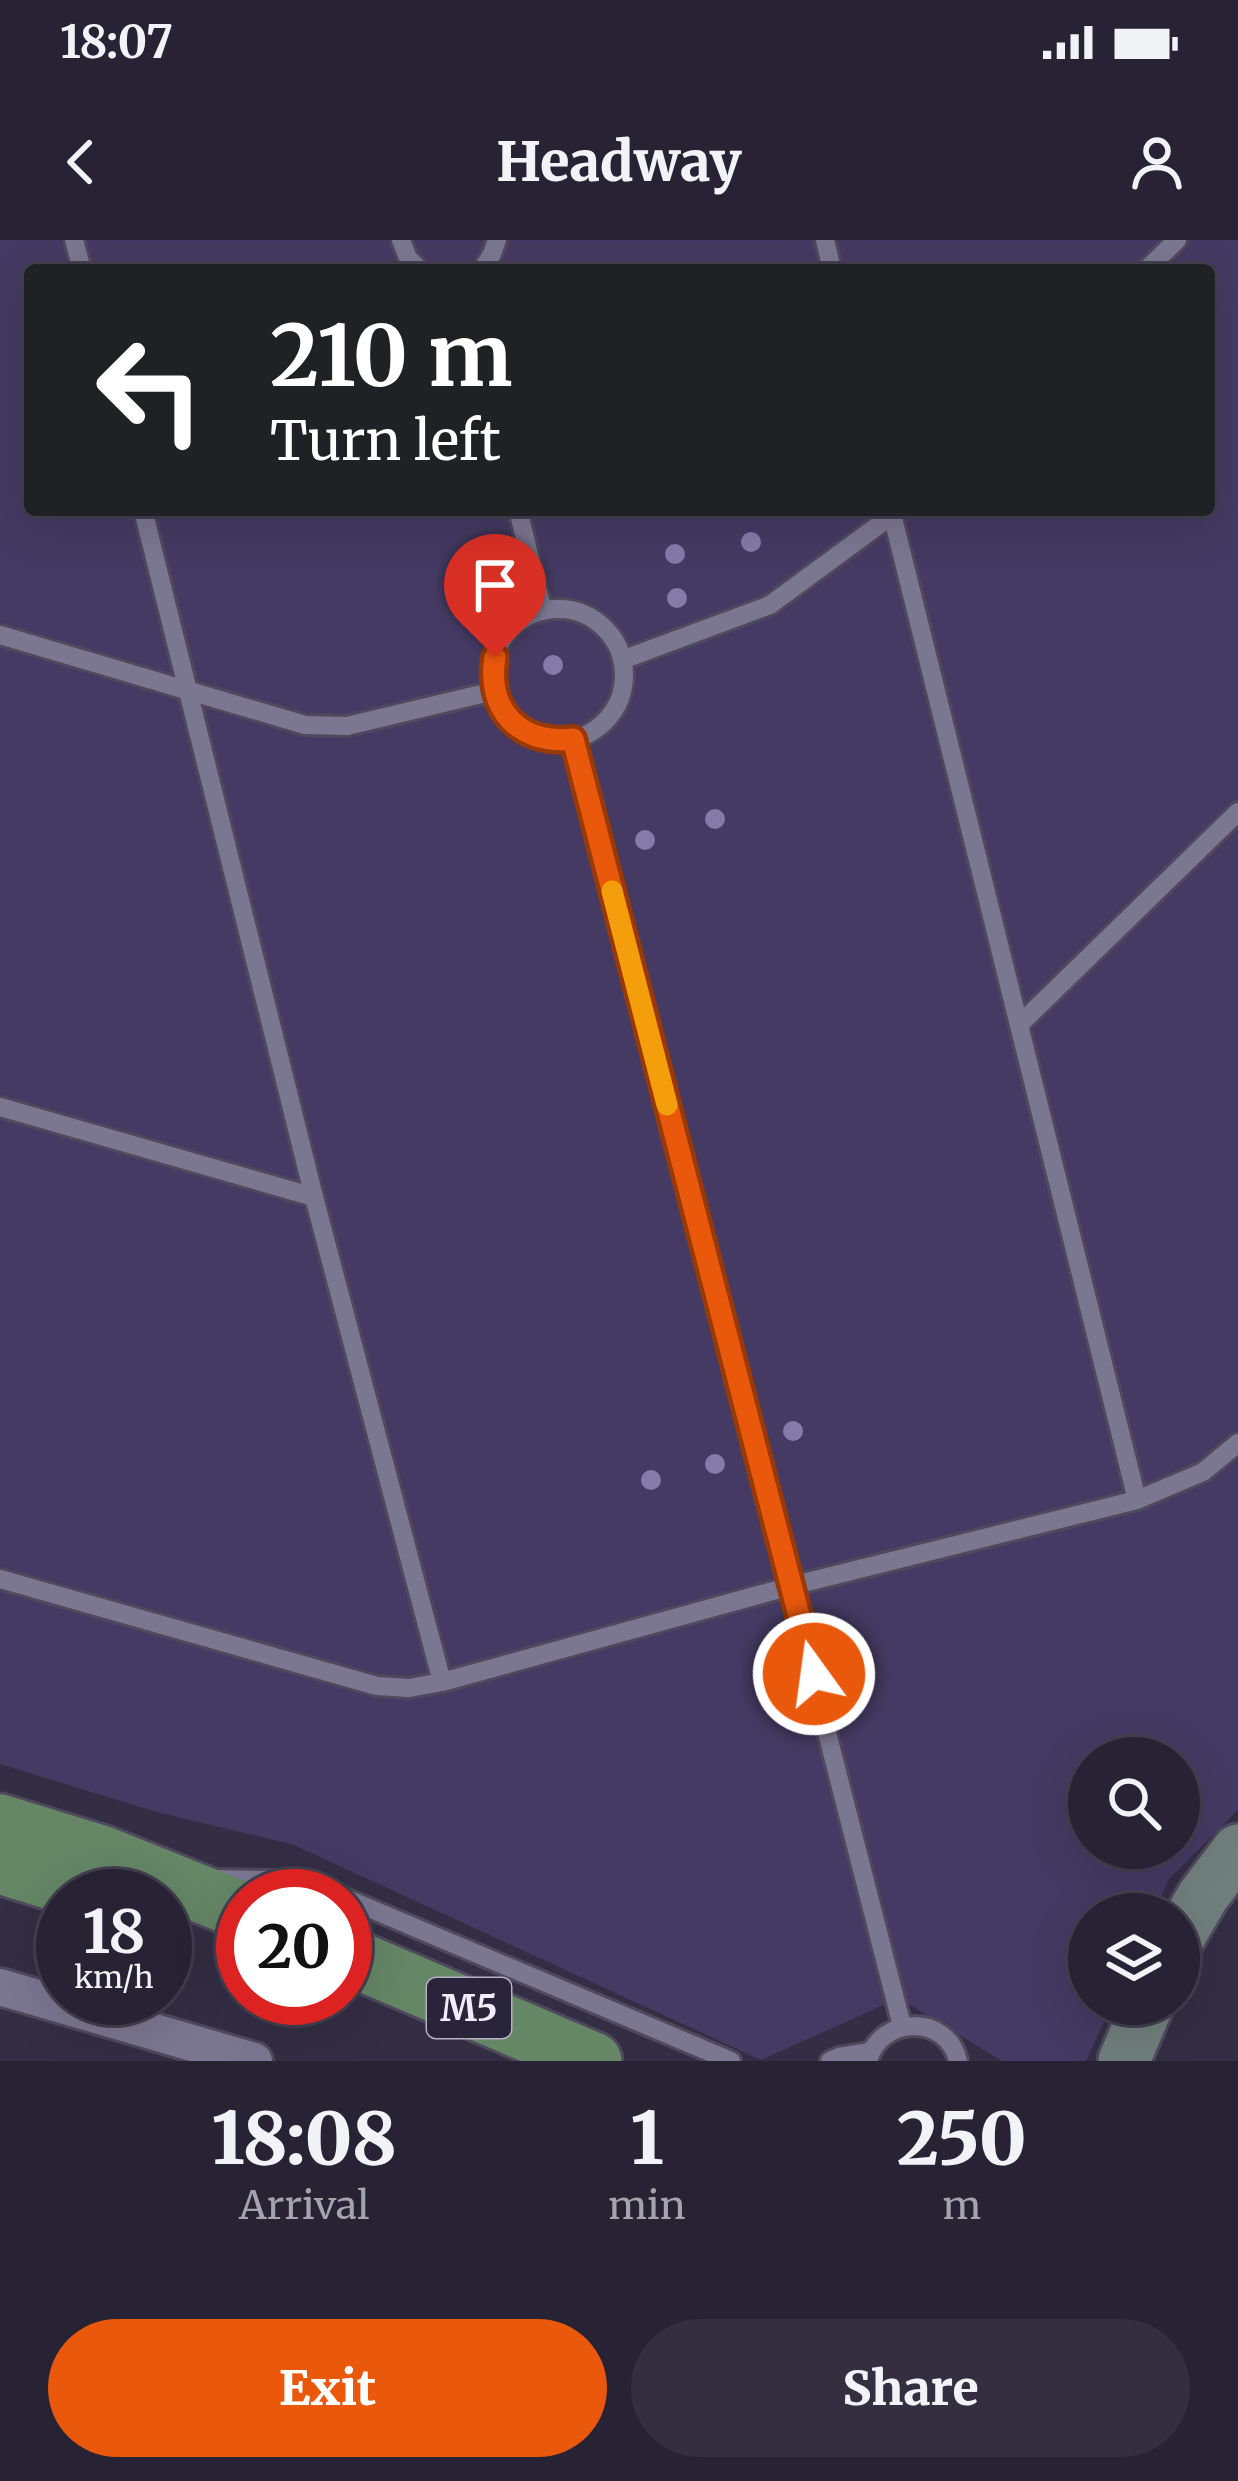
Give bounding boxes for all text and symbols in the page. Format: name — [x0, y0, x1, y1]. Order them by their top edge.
text: 18:07 — [60, 14, 173, 70]
text: Headway — [496, 128, 742, 196]
icon: back — [48, 129, 114, 195]
icon: person — [1124, 129, 1190, 195]
text: 210 m — [270, 303, 513, 409]
icon: left — [72, 312, 228, 468]
text: Turn left — [270, 407, 501, 475]
pin — [444, 534, 546, 657]
icon: arrive — [462, 552, 528, 618]
position arrow — [751, 1611, 877, 1737]
map controls — [1068, 1737, 1200, 2025]
button: search — [1068, 1737, 1200, 1869]
speed limit sign: 20 — [216, 1869, 372, 2025]
button: layers — [1068, 1893, 1200, 2025]
text: 18 — [82, 1894, 146, 1969]
text: km/h — [74, 1958, 154, 1996]
road number: M5 — [427, 1978, 511, 2038]
text: 18:08 — [211, 2093, 397, 2184]
text: 1 — [630, 2093, 664, 2184]
text: 250 — [897, 2093, 1027, 2184]
text: Arrival — [239, 2181, 369, 2230]
text: min — [608, 2181, 686, 2230]
text: m — [942, 2181, 981, 2230]
button: Exit — [48, 2319, 607, 2457]
button: Share — [631, 2319, 1190, 2457]

